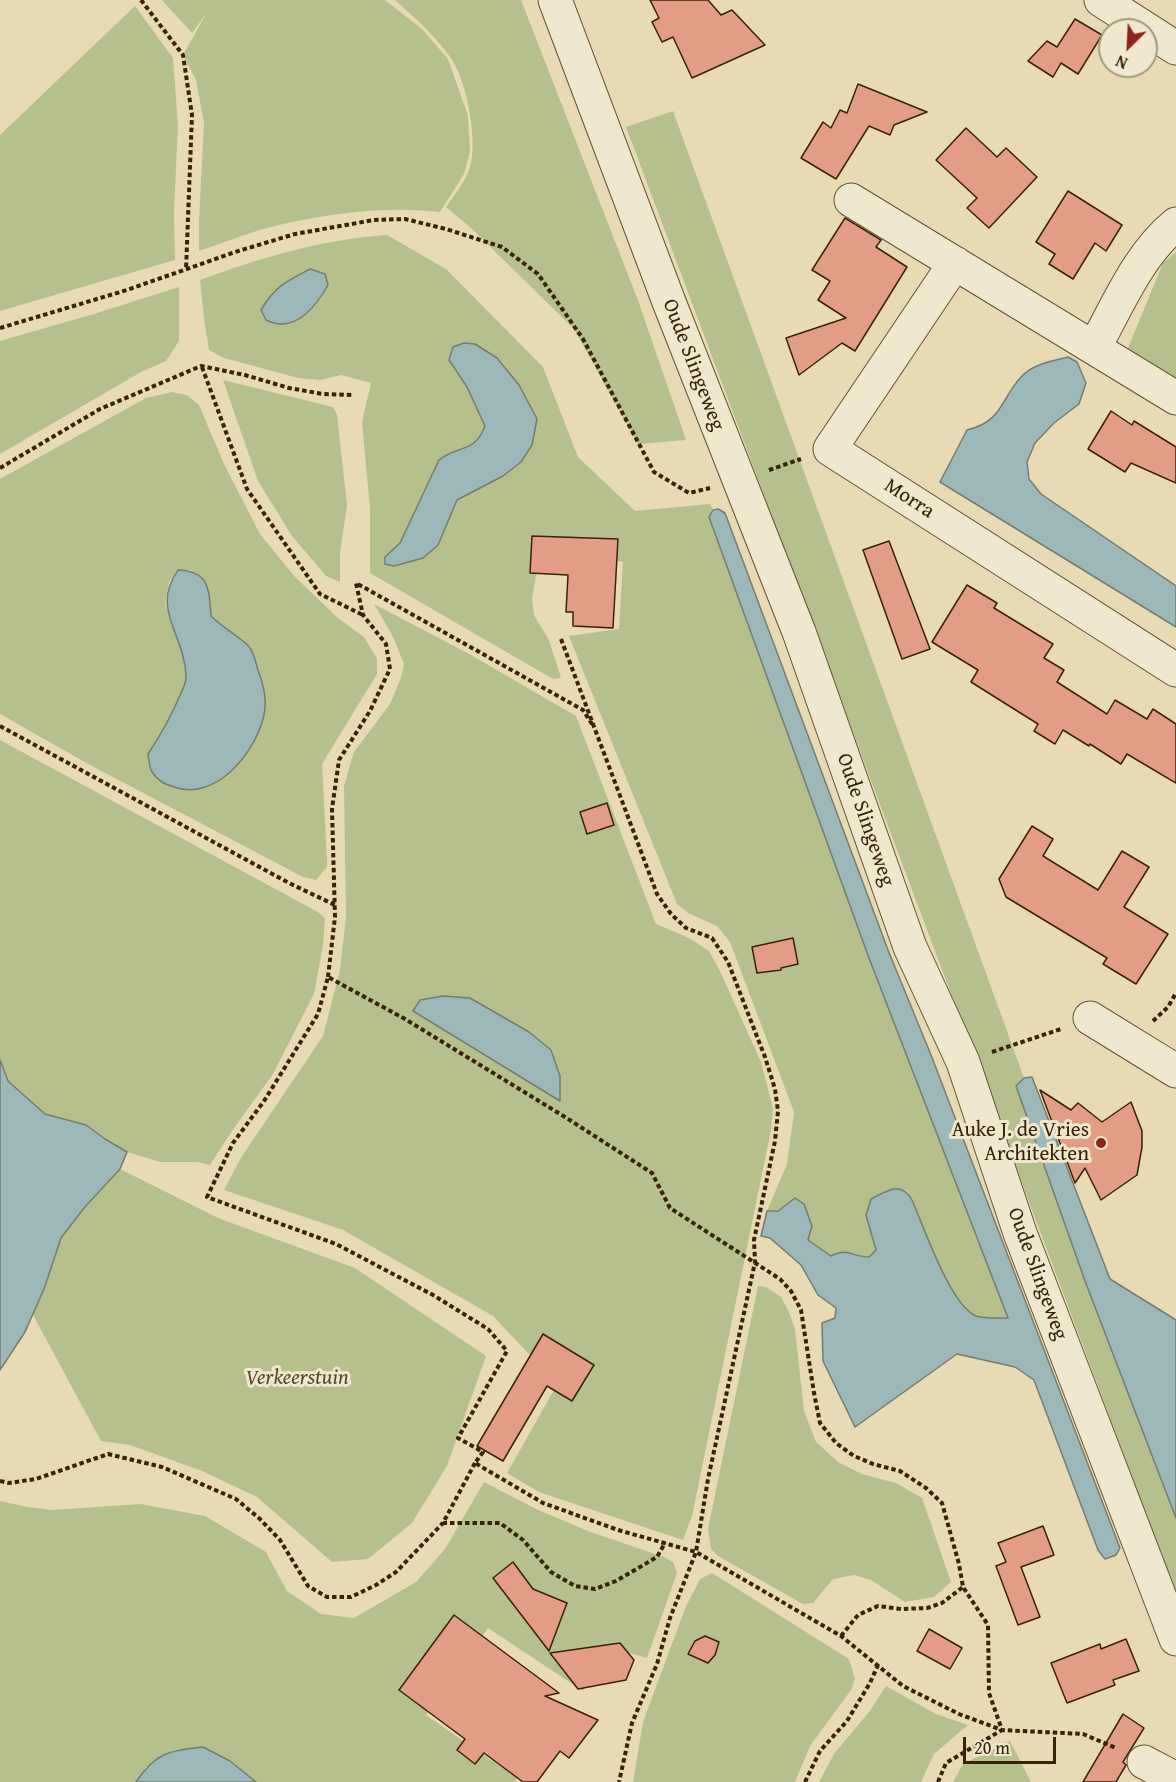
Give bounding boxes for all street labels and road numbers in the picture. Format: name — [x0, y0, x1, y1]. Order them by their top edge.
street label: Oude Slingeweg — [656, 296, 730, 434]
street label: Morra — [879, 473, 939, 525]
street label: Oude Slingeweg — [831, 750, 899, 890]
street label: Oude Slingeweg — [1001, 1205, 1073, 1343]

